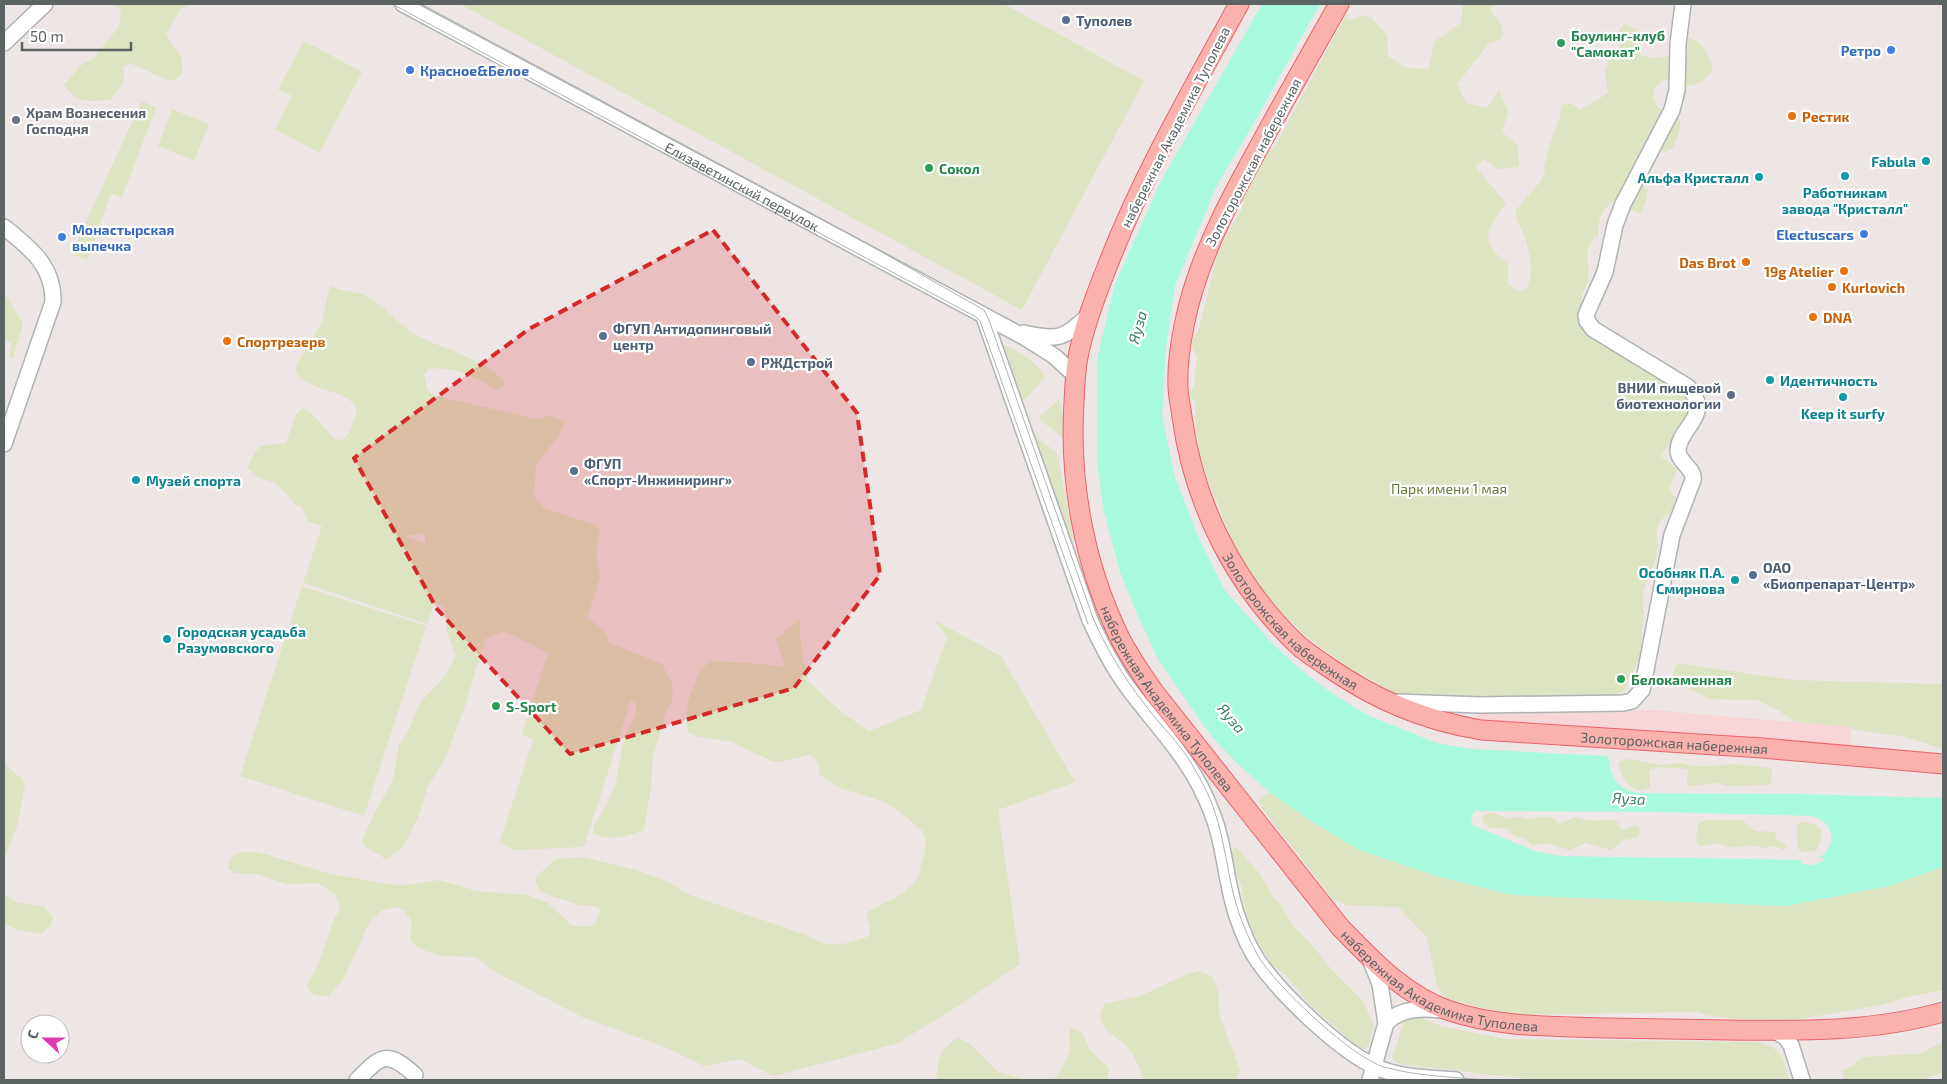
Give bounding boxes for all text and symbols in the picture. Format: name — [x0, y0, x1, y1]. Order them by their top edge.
place label: Туполев — [1076, 12, 1132, 29]
marker: Туполев — [1060, 14, 1072, 26]
scale bar — [22, 20, 131, 52]
street label: набережная Академика Туполева — [1117, 24, 1233, 230]
text: 50 m — [30, 27, 64, 45]
place label: Боулинг-клуб "Самокат" — [1571, 27, 1665, 60]
marker: Боулинг-клуб "Самокат" — [1555, 37, 1567, 49]
place label: Ретро — [1841, 42, 1881, 59]
marker: Ретро — [1885, 44, 1897, 56]
place label: Красное&Белое — [420, 62, 529, 79]
marker: Красное&Белое — [404, 64, 416, 76]
street label: Золоторожская набережная — [1201, 75, 1305, 249]
place label: Храм Вознесения Господня — [26, 104, 146, 137]
place label: Рестик — [1802, 108, 1849, 125]
marker: Рестик — [1786, 110, 1798, 122]
marker: Храм Вознесения Господня — [10, 114, 22, 126]
street label: Елизаветинский переулок — [662, 138, 823, 234]
place label: Fabula — [1871, 153, 1916, 170]
marker: Fabula — [1920, 155, 1932, 167]
place label: Сокол — [939, 160, 980, 177]
marker: Сокол — [923, 162, 935, 174]
place label: Альфа Кристалл — [1638, 169, 1749, 186]
marker: Работникам завода "Кристалл" — [1839, 170, 1851, 182]
marker: Альфа Кристалл — [1753, 171, 1765, 183]
place label: Работникам завода "Кристалл" — [1782, 184, 1908, 217]
place label: Монастырская выпечка — [72, 221, 174, 254]
place label: Electuscars — [1776, 226, 1854, 243]
marker: Electuscars — [1858, 228, 1870, 240]
marker: Монастырская выпечка — [56, 231, 68, 243]
place label: Das Brot — [1679, 254, 1736, 271]
marker: Das Brot — [1740, 256, 1752, 268]
place label: 19g Atelier — [1764, 263, 1834, 280]
marker: 19g Atelier — [1838, 265, 1850, 277]
place label: Kurlovich — [1842, 279, 1905, 296]
marker: Kurlovich — [1826, 281, 1838, 293]
water label: Яуза — [1124, 308, 1150, 346]
place label: DNA — [1823, 309, 1853, 326]
marker: DNA — [1807, 311, 1819, 323]
place label: ФГУП Антидопинговый центр — [613, 320, 772, 353]
marker: ФГУП Антидопинговый центр — [597, 330, 609, 342]
place label: Спортрезерв — [237, 333, 325, 350]
marker: Спортрезерв — [221, 335, 233, 347]
place label: РЖДстрой — [761, 354, 833, 371]
marker: РЖДстрой — [745, 356, 757, 368]
place label: Идентичность — [1780, 372, 1878, 389]
marker: Идентичность — [1764, 374, 1776, 386]
place label: ВНИИ пищевой биотехнологии — [1616, 379, 1721, 412]
marker: ВНИИ пищевой биотехнологии — [1725, 389, 1737, 401]
marker: Keep it surfy — [1837, 391, 1849, 403]
place label: Keep it surfy — [1801, 405, 1885, 422]
place label: ФГУП «Спорт-Инжиниринг» — [584, 455, 732, 488]
marker: ФГУП «Спорт-Инжиниринг» — [568, 465, 580, 477]
place label: Музей спорта — [146, 472, 241, 489]
marker: Музей спорта — [130, 474, 142, 486]
park label: Парк имени 1 мая — [1391, 480, 1507, 497]
street label: Золоторожская набережная — [1220, 549, 1362, 693]
place label: ОАО «Биопрепарат-Центр» — [1763, 559, 1915, 592]
place label: Особняк П.А. Смирнова — [1639, 564, 1725, 597]
marker: ОАО «Биопрепарат-Центр» — [1747, 569, 1759, 581]
marker: Особняк П.А. Смирнова — [1729, 574, 1741, 586]
street label: набережная Академика Туполева — [1098, 603, 1238, 795]
place label: Городская усадьба Разумовского — [177, 623, 306, 656]
marker: Городская усадьба Разумовского — [161, 633, 173, 645]
place label: Белокаменная — [1631, 671, 1732, 688]
marker: Белокаменная — [1615, 673, 1627, 685]
place label: S-Sport — [506, 698, 557, 715]
water label: Яуза — [1214, 699, 1250, 737]
marker: S-Sport — [490, 700, 502, 712]
street label: Золоторожская набережная — [1580, 728, 1769, 757]
water label: Яуза — [1612, 788, 1646, 808]
street label: набережная Академика Туполева — [1338, 926, 1539, 1034]
north arrow — [20, 1014, 70, 1064]
text: С — [23, 1027, 42, 1041]

